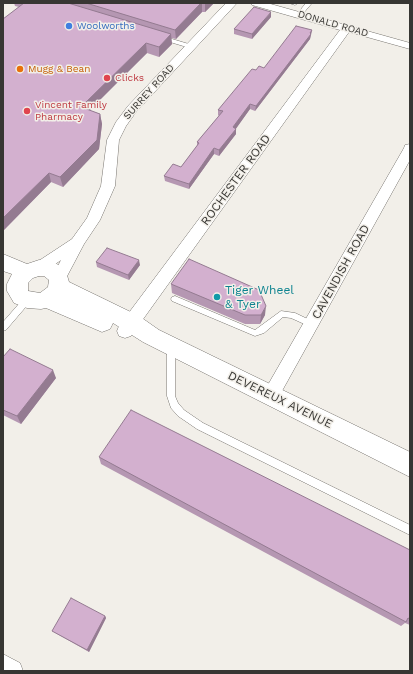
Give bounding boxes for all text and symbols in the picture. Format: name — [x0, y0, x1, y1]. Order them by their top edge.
street label: DONALD ROAD — [296, 8, 370, 40]
place label: Woolworths — [77, 20, 135, 32]
marker: Woolworths — [64, 21, 74, 31]
street label: SURREY ROAD — [121, 62, 177, 122]
place label: Mugg & Bean — [28, 63, 90, 75]
marker: Mugg & Bean — [15, 64, 25, 74]
place label: Clicks — [115, 72, 144, 84]
marker: Clicks — [102, 73, 112, 83]
place label: Vincent Family Pharmacy — [35, 99, 107, 122]
marker: Vincent Family Pharmacy — [22, 106, 32, 116]
street label: ROCHESTER ROAD — [198, 132, 274, 228]
street label: CAVENDISH ROAD — [309, 222, 373, 322]
place label: Tiger Wheel & Tyer — [225, 283, 294, 311]
marker: Tiger Wheel & Tyer — [212, 292, 222, 302]
street label: DEVEREUX AVENUE — [225, 368, 335, 432]

